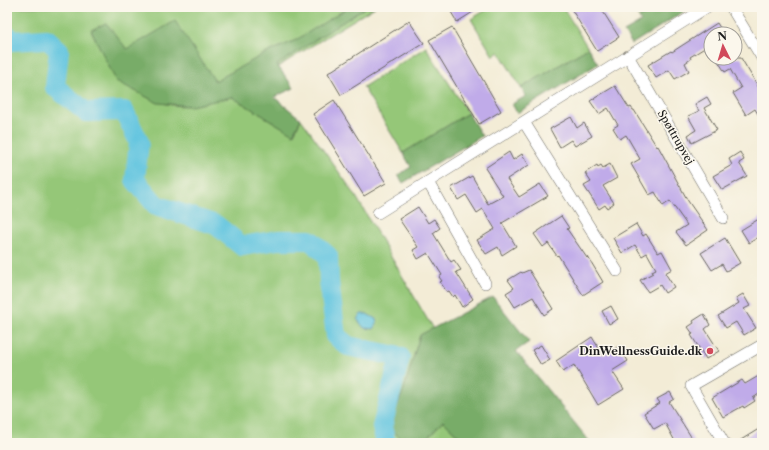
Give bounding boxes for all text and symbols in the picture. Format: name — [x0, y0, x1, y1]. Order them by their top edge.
north arrow — [703, 26, 743, 66]
text: N — [717, 29, 728, 43]
street label: Spøttrupvej — [655, 107, 697, 167]
place label: DinWellnessGuide.dk — [579, 344, 703, 358]
marker: DinWellnessGuide.dk — [705, 346, 715, 356]

